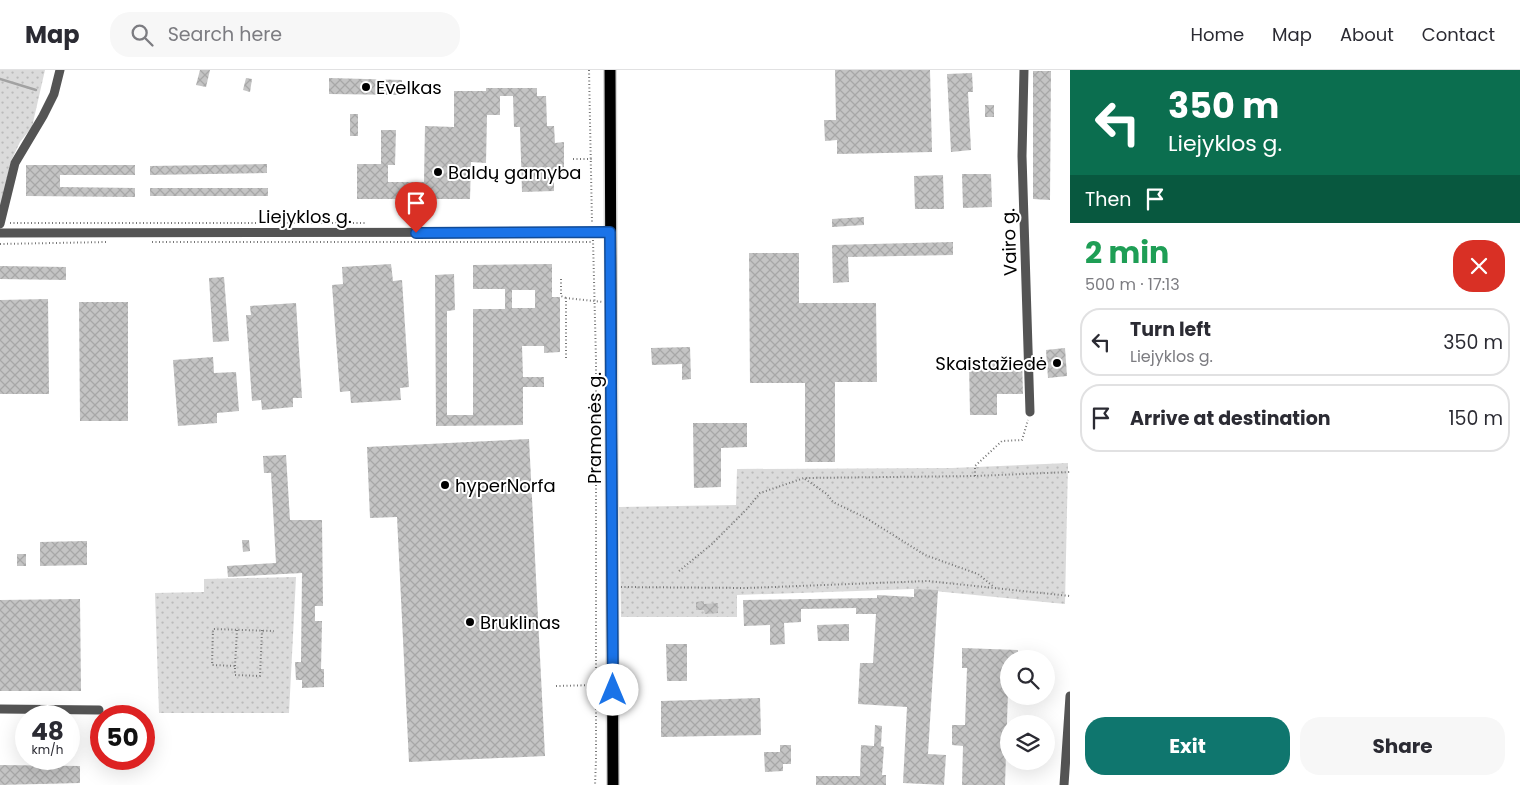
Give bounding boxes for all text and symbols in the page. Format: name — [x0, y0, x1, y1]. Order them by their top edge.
search box — [110, 12, 460, 57]
text: Map — [25, 18, 80, 51]
icon: search — [128, 21, 156, 49]
text: Search here — [168, 21, 282, 48]
text: Home — [1190, 22, 1244, 47]
text: Map — [1272, 22, 1312, 47]
text: About — [1340, 22, 1394, 47]
text: Contact — [1422, 22, 1495, 47]
place label: Evelkas — [376, 75, 442, 100]
marker: Evelkas — [360, 81, 372, 93]
text: 350 m — [1168, 81, 1279, 130]
icon: left — [1085, 90, 1150, 155]
text: Liejyklos g. — [1168, 128, 1282, 159]
place label: Baldų gamyba — [448, 160, 581, 185]
marker: Baldų gamyba — [432, 166, 444, 178]
pin — [395, 182, 437, 233]
icon: arrive — [1141, 185, 1169, 213]
text: Then — [1085, 186, 1131, 213]
icon: arrive — [402, 189, 430, 217]
street label: Liejyklos g. — [258, 204, 352, 229]
street label: Vairo g. — [995, 208, 1023, 276]
text: 2 min — [1085, 231, 1169, 274]
button: close — [1453, 240, 1505, 292]
text: 500 m · 17:13 — [1085, 273, 1180, 296]
text: Turn left — [1130, 316, 1211, 343]
icon: left — [1087, 328, 1115, 356]
text: 350 m — [1443, 329, 1503, 356]
text: Liejyklos g. — [1130, 345, 1213, 368]
place label: Skaistažiedė — [935, 351, 1047, 376]
marker: Skaistažiedė — [1051, 357, 1063, 369]
street label: Pramonės g. — [582, 372, 607, 484]
icon: arrive — [1087, 404, 1115, 432]
text: Arrive at destination — [1130, 405, 1331, 432]
text: 150 m — [1448, 405, 1503, 432]
place label: hyperNorfa — [455, 473, 556, 498]
marker: hyperNorfa — [439, 479, 451, 491]
place label: Bruklinas — [480, 610, 560, 635]
marker: Bruklinas — [464, 616, 476, 628]
map controls — [1000, 650, 1055, 770]
button: search — [1000, 650, 1055, 705]
position arrow — [586, 663, 638, 715]
speed limit sign: 50 — [90, 705, 155, 770]
text: 48 — [31, 714, 64, 749]
button: layers — [1000, 715, 1055, 770]
button: Exit — [1085, 717, 1290, 775]
button: Share — [1300, 717, 1505, 775]
text: km/h — [32, 741, 63, 758]

